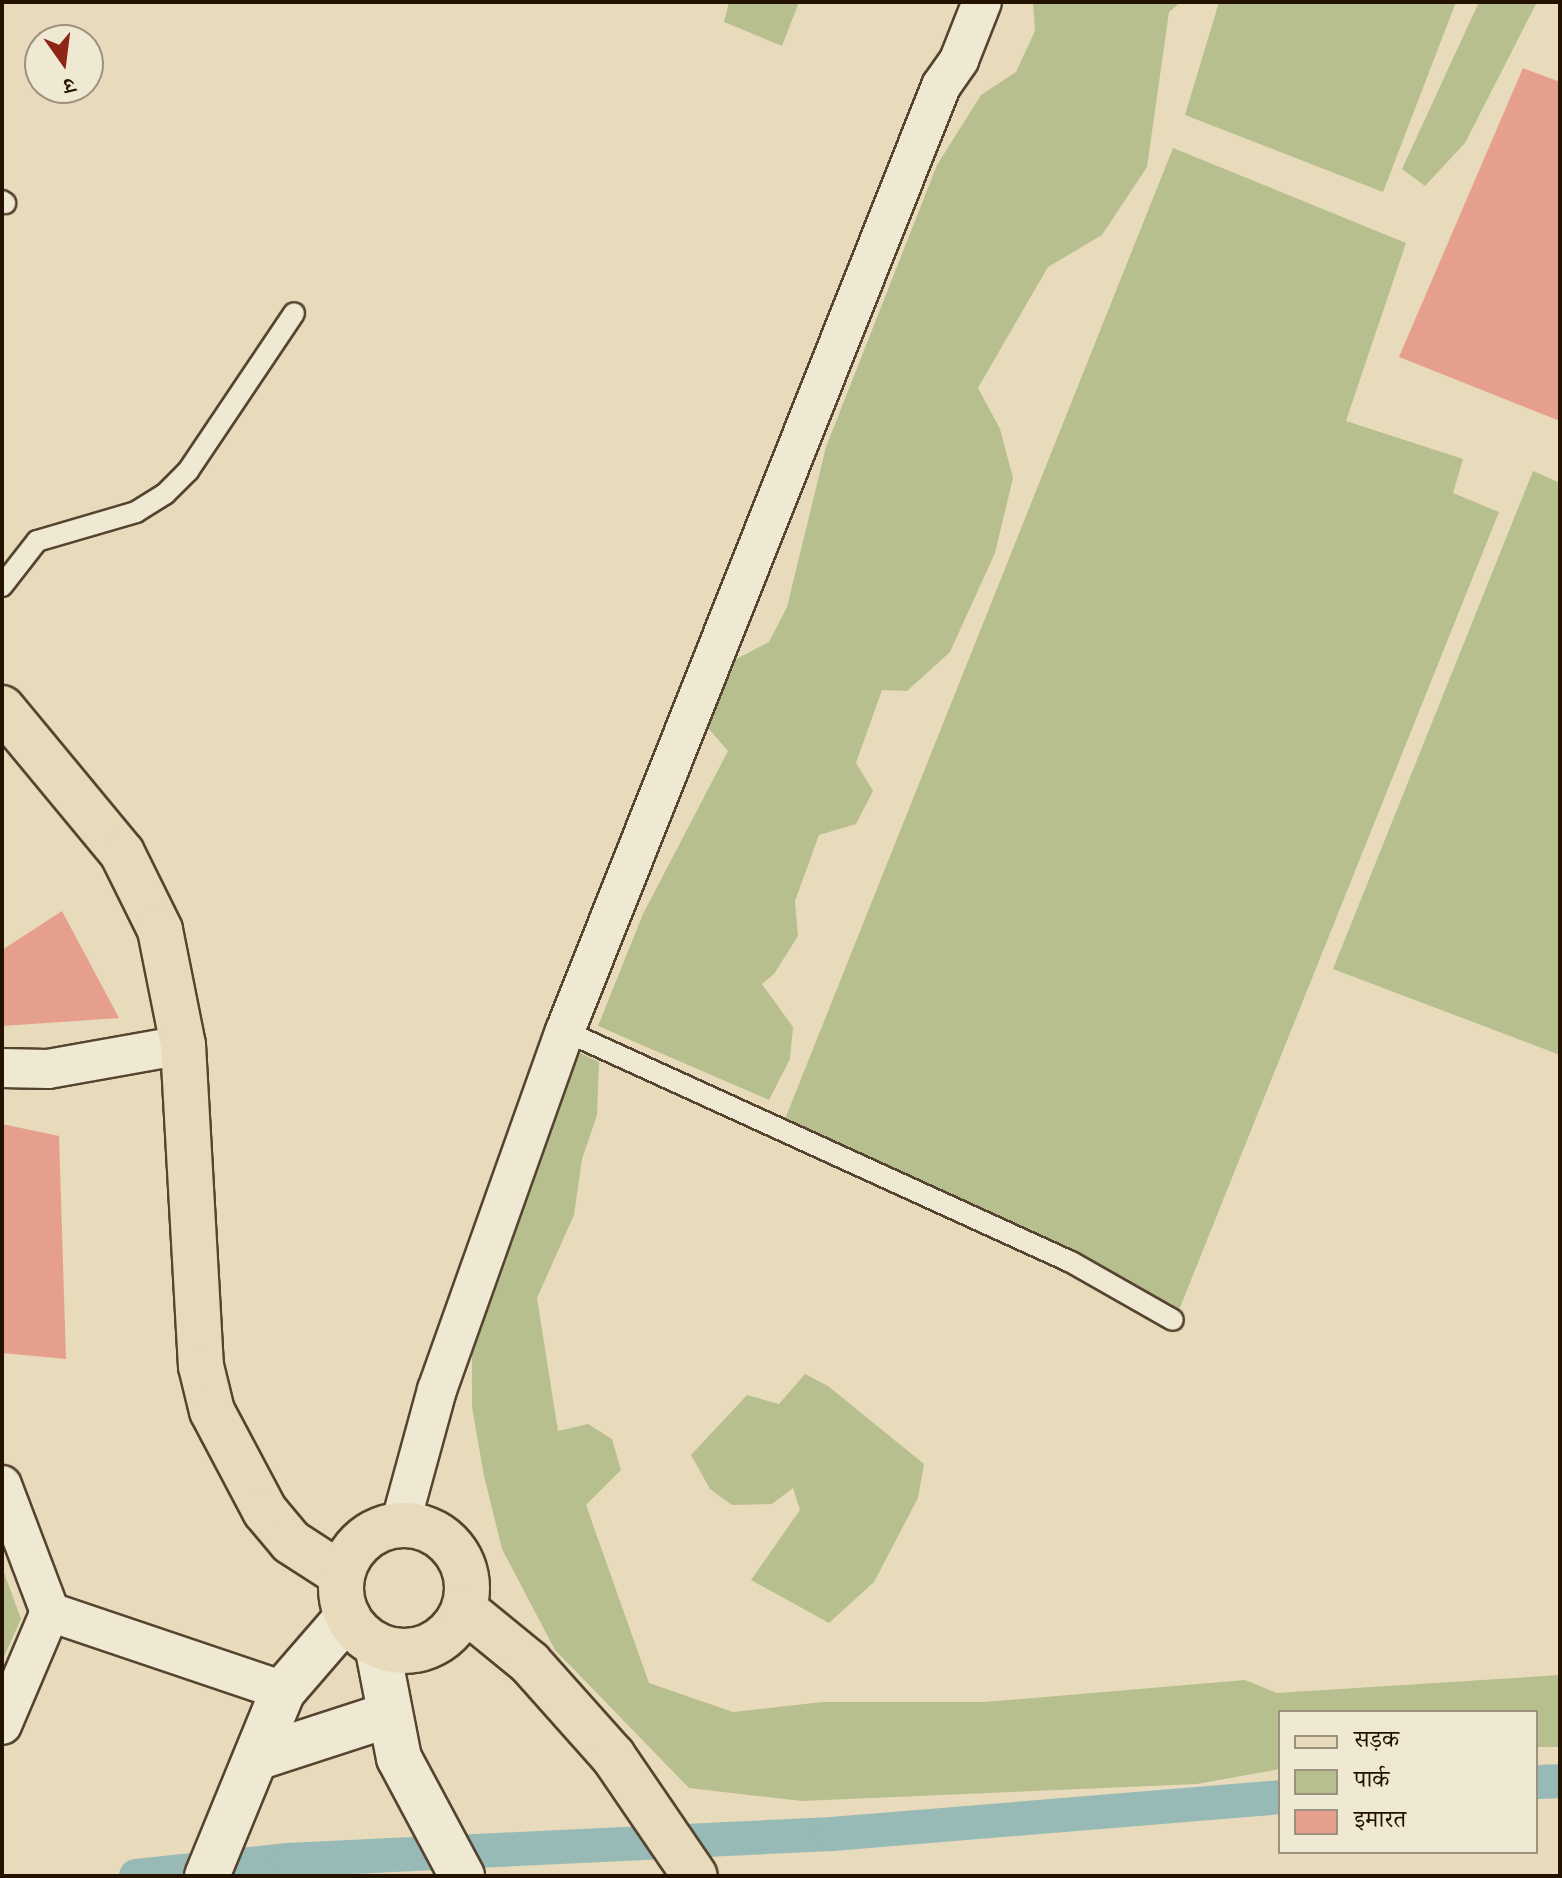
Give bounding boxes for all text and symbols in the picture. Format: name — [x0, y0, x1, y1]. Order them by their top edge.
north arrow — [24, 24, 104, 104]
text: उ — [60, 69, 78, 101]
legend — [1278, 1710, 1538, 1854]
text: सड़क — [1354, 1723, 1399, 1755]
text: पार्क — [1354, 1763, 1389, 1795]
text: इमारत — [1354, 1803, 1406, 1835]

